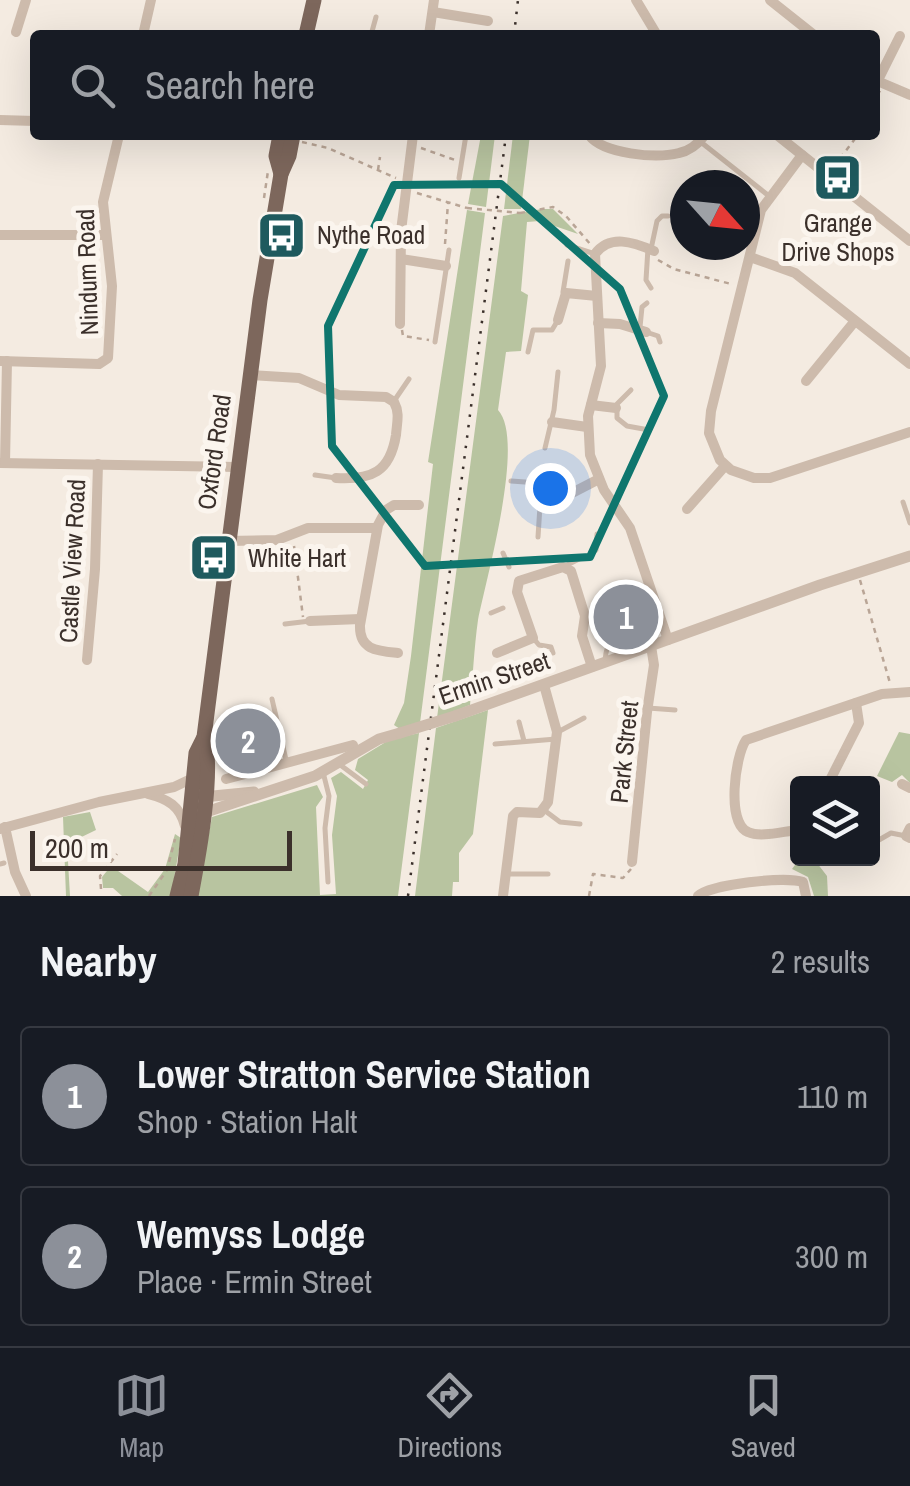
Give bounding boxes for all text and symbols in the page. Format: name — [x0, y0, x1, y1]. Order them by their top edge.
search box — [30, 30, 880, 140]
icon: search — [65, 58, 120, 113]
text: Search here — [145, 60, 315, 111]
bus stop icon: Grange Drive Shops — [812, 151, 864, 203]
north arrow — [670, 170, 760, 260]
place label: Grange Drive Shops — [782, 206, 894, 269]
street label: Nindum Road — [68, 208, 106, 336]
bus stop icon: Nythe Road — [256, 209, 308, 261]
place label: Nythe Road — [317, 218, 425, 252]
street label: Oxford Road — [189, 392, 239, 512]
your location — [525, 463, 576, 514]
street label: Castle View Road — [51, 478, 93, 644]
bus stop icon: White Hart — [187, 532, 239, 584]
place label: White Hart — [248, 541, 346, 575]
pin: 1 — [594, 580, 658, 654]
street label: Ermin Street — [434, 643, 554, 713]
street label: Park Street — [602, 699, 646, 805]
pin: 2 — [216, 704, 280, 778]
map controls — [790, 776, 880, 866]
button: layers — [790, 776, 880, 866]
scale bar — [30, 826, 292, 870]
text: 200 m — [45, 829, 109, 867]
text: Nearby — [40, 933, 157, 989]
text: 2 results — [771, 940, 870, 983]
text: Lower Stratton Service Station — [137, 1049, 591, 1100]
text: 1 — [67, 1075, 82, 1118]
text: 110 m — [797, 1075, 868, 1118]
text: Shop · Station Halt — [137, 1100, 357, 1143]
text: Wemyss Lodge — [137, 1209, 365, 1260]
text: 2 — [67, 1235, 82, 1278]
text: 300 m — [795, 1235, 868, 1278]
text: Place · Ermin Street — [137, 1260, 372, 1303]
tab: Map — [114, 1368, 169, 1466]
tab: Directions — [398, 1368, 502, 1466]
tab: Saved — [731, 1368, 796, 1466]

